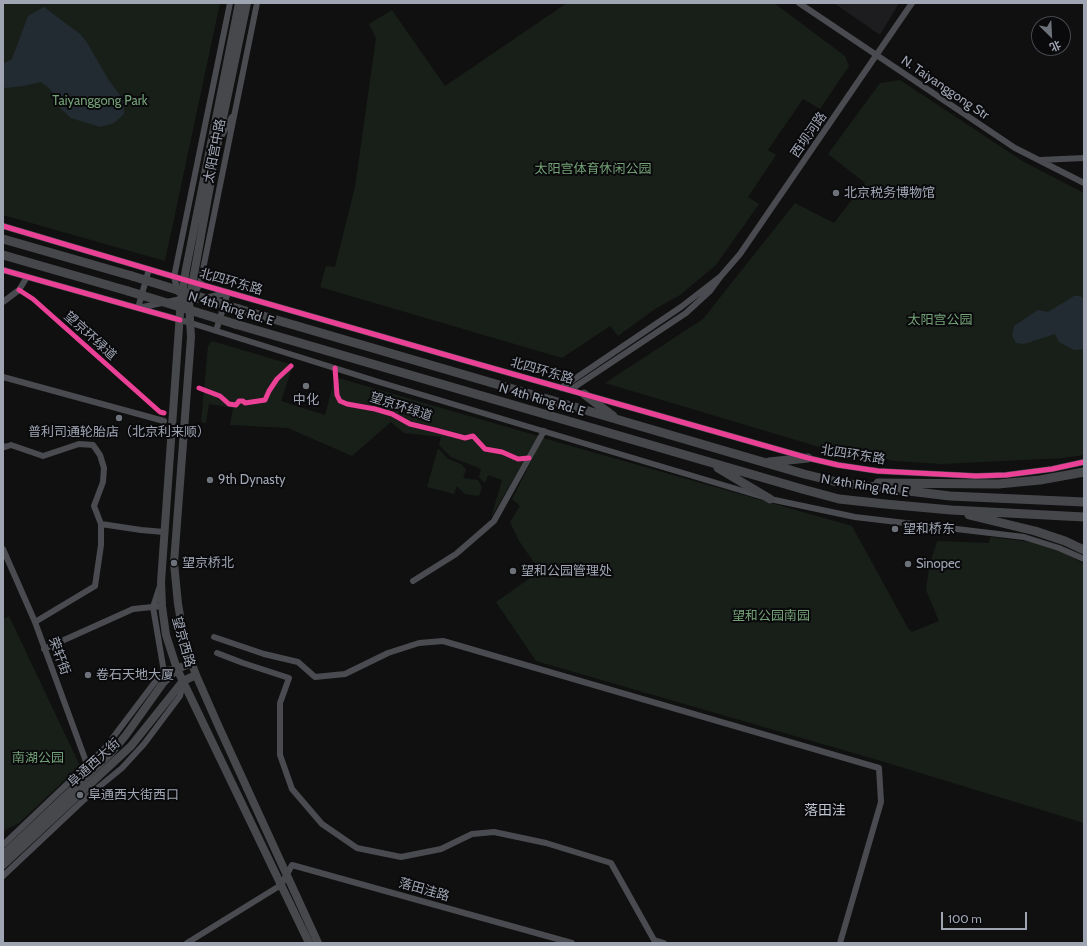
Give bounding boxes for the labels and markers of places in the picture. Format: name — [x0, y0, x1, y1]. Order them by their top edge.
place label: 北京税务博物馆 — [844, 185, 935, 201]
marker: 北京税务博物馆 — [831, 188, 841, 198]
marker: 中化 — [301, 381, 311, 391]
place label: 中化 — [293, 392, 319, 408]
marker: 普利司通轮胎店（北京利来顺） — [114, 413, 124, 423]
place label: 普利司通轮胎店（北京利来顺） — [28, 424, 210, 440]
place label: 9th Dynasty — [218, 472, 286, 488]
marker: 9th Dynasty — [205, 475, 215, 485]
place label: 望和桥东 — [903, 521, 955, 537]
marker: 望和桥东 — [890, 524, 900, 534]
place label: 望京桥北 — [182, 555, 234, 571]
place label: Sinopec — [916, 556, 960, 572]
marker: 望京桥北 — [169, 558, 179, 568]
marker: Sinopec — [903, 559, 913, 569]
place label: 望和公园管理处 — [521, 563, 612, 579]
marker: 望和公园管理处 — [508, 566, 518, 576]
place label: 卷石天地大厦 — [96, 667, 174, 683]
marker: 卷石天地大厦 — [83, 670, 93, 680]
place label: 阜通西大街西口 — [88, 787, 179, 803]
marker: 阜通西大街西口 — [75, 790, 85, 800]

